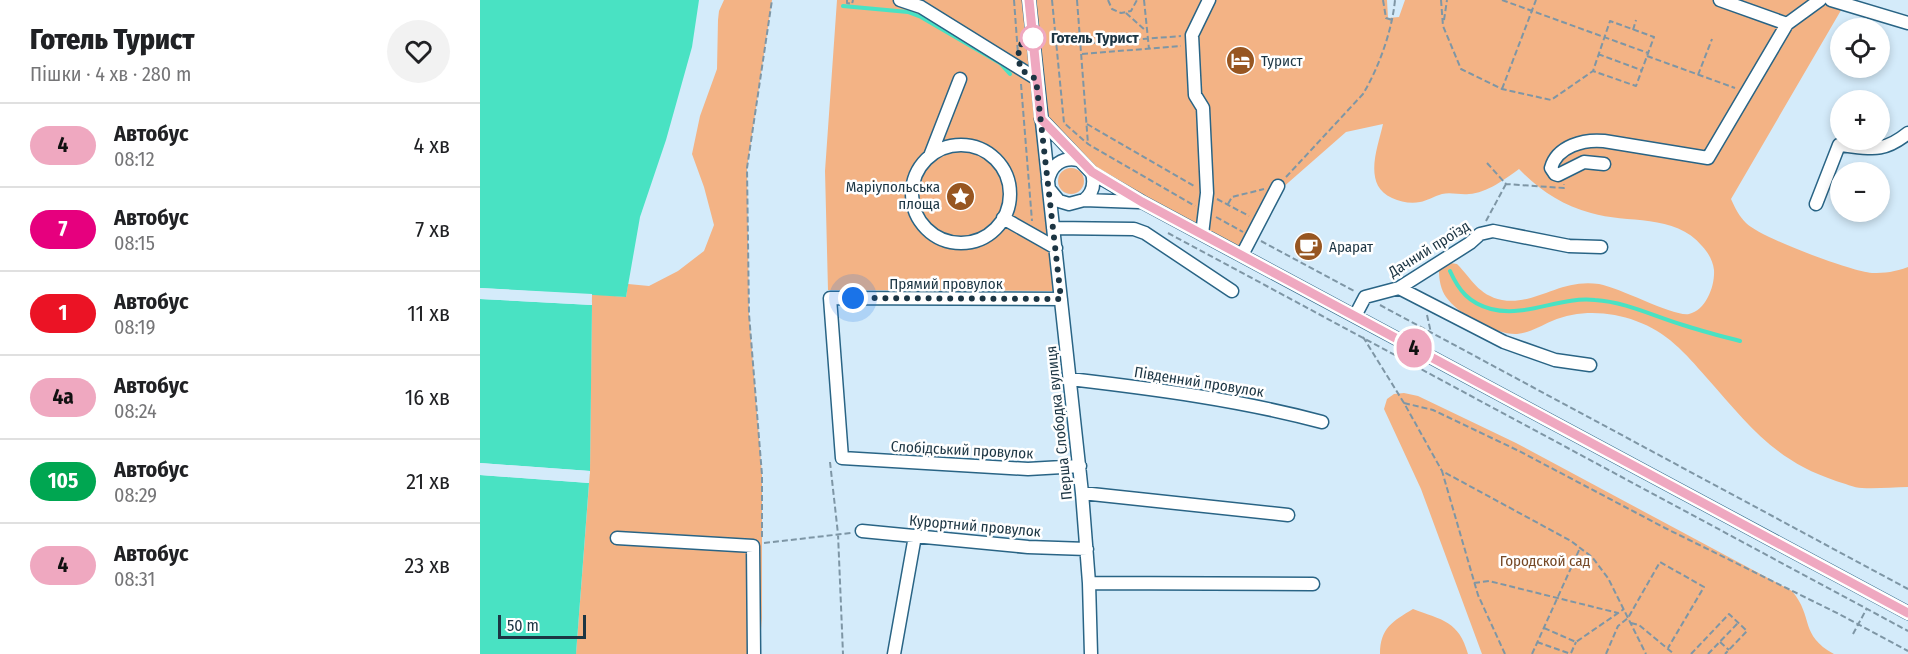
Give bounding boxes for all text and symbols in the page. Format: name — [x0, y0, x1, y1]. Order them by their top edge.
map controls — [1830, 18, 1890, 222]
button: locate — [1830, 18, 1890, 78]
button: heart — [387, 20, 450, 83]
text: Готель Турист — [30, 23, 194, 56]
marker: Готель Турист — [1020, 25, 1046, 51]
place label: Готель Турист — [1051, 29, 1139, 47]
hotel icon: Турист — [1224, 45, 1256, 77]
place label: Турист — [1261, 52, 1303, 70]
text: Пішки · 4 хв · 280 m — [30, 62, 191, 86]
button: + — [1830, 90, 1890, 150]
text: Автобус — [114, 120, 189, 147]
text: 4 — [58, 132, 68, 158]
text: 4 хв — [413, 132, 450, 159]
text: 08:12 — [114, 147, 154, 171]
button: − — [1830, 162, 1890, 222]
place label: Маріупольська площа — [846, 178, 940, 213]
place icon: Маріупольська площа — [945, 180, 977, 212]
text: Автобус — [114, 204, 189, 231]
text: 7 — [59, 216, 67, 242]
text: 7 хв — [415, 216, 450, 243]
street label: Дачний проїзд — [1384, 217, 1473, 282]
text: 08:15 — [114, 231, 155, 255]
cafe icon: Арарат — [1292, 231, 1324, 263]
place label: Арарат — [1329, 238, 1374, 256]
street label: Прямий провулок — [889, 275, 1003, 293]
your location — [838, 283, 868, 313]
text: Автобус — [114, 288, 189, 315]
text: 1 — [59, 300, 67, 326]
text: 11 хв — [407, 300, 450, 327]
text: 08:19 — [114, 315, 155, 339]
line badge: 4 — [1394, 328, 1434, 368]
text: 4 — [1409, 335, 1419, 361]
street label: Перша Слободка вулиця — [1042, 345, 1076, 501]
street label: Південний провулок — [1133, 363, 1265, 401]
text: Автобус — [114, 372, 189, 399]
text: 4а — [52, 384, 74, 410]
text: 16 хв — [405, 384, 450, 411]
text: 08:24 — [114, 399, 157, 423]
street label: Слобідський провулок — [890, 437, 1034, 463]
text: Автобус — [114, 456, 189, 483]
text: 105 — [48, 468, 78, 494]
text: 21 хв — [406, 468, 450, 495]
text: 08:29 — [114, 483, 157, 507]
street label: Курортний провулок — [908, 511, 1042, 541]
text: Автобус — [114, 540, 189, 567]
text: 4 — [58, 552, 68, 578]
text: 23 хв — [405, 552, 450, 579]
park label: Городской сад — [1500, 552, 1590, 570]
text: 08:31 — [114, 567, 155, 591]
scale bar — [498, 612, 586, 640]
text: 50 m — [507, 616, 539, 635]

